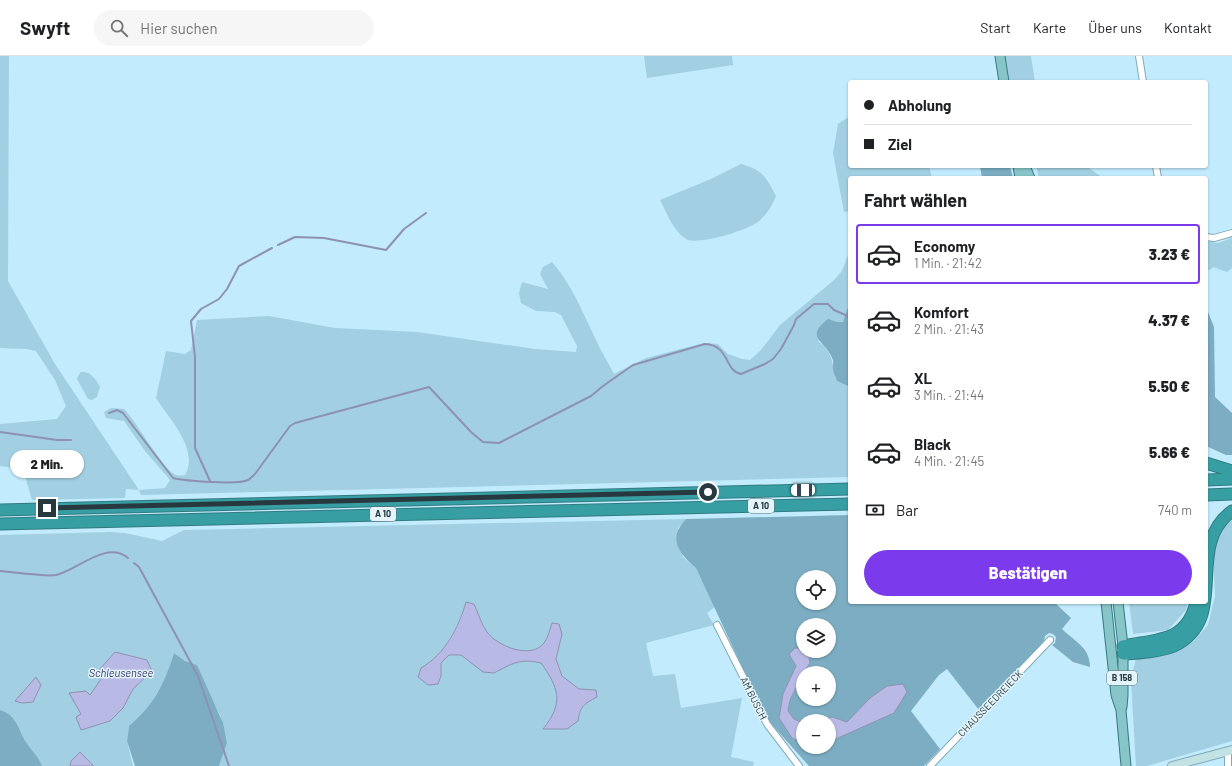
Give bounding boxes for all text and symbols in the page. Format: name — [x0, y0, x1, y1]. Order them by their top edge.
search box — [94, 10, 374, 46]
text: Swyft — [20, 16, 70, 39]
icon: search — [108, 17, 130, 39]
text: Hier suchen — [140, 19, 218, 37]
text: Start — [980, 19, 1011, 36]
text: Karte — [1033, 19, 1066, 36]
text: Über uns — [1088, 19, 1142, 36]
text: Kontakt — [1164, 19, 1212, 36]
text: Abholung — [888, 96, 951, 114]
text: Ziel — [888, 135, 912, 153]
text: Fahrt wählen — [864, 189, 967, 211]
icon: car — [866, 236, 902, 272]
text: Economy — [914, 237, 975, 255]
text: 3.23 € — [1149, 245, 1190, 263]
text: 1 Min. · 21:42 — [914, 255, 982, 271]
icon: car — [866, 302, 902, 338]
text: Komfort — [914, 303, 969, 321]
text: 4.37 € — [1148, 311, 1190, 329]
text: 2 Min. · 21:43 — [914, 321, 984, 337]
icon: car — [866, 368, 902, 404]
text: XL — [914, 369, 932, 387]
text: 5.50 € — [1149, 377, 1190, 395]
text: 3 Min. · 21:44 — [914, 387, 984, 403]
icon: car — [866, 434, 902, 470]
text: Black — [914, 435, 951, 453]
text: 5.66 € — [1149, 443, 1190, 461]
callout: 2 Min. — [10, 450, 84, 478]
text: 4 Min. · 21:45 — [914, 453, 984, 469]
text: 2 Min. — [30, 456, 64, 472]
route start — [699, 483, 717, 501]
car — [791, 484, 815, 496]
route end — [38, 499, 56, 517]
road number: A 10 — [748, 499, 774, 513]
icon: cash — [864, 499, 886, 521]
text: Bar — [896, 501, 918, 519]
text: 740 m — [1158, 502, 1192, 518]
road number: A 10 — [370, 507, 396, 521]
button: Bestätigen — [864, 550, 1192, 596]
map controls — [796, 570, 836, 754]
button: locate — [796, 570, 836, 610]
button: layers — [796, 618, 836, 658]
water label: Schleusensee — [89, 666, 154, 679]
button: + — [796, 666, 836, 706]
street label: CHAUSSEEDREIECK — [955, 667, 1025, 739]
road number: B 158 — [1107, 671, 1137, 685]
street label: AM BUSCH — [738, 675, 770, 721]
button: − — [796, 714, 836, 754]

